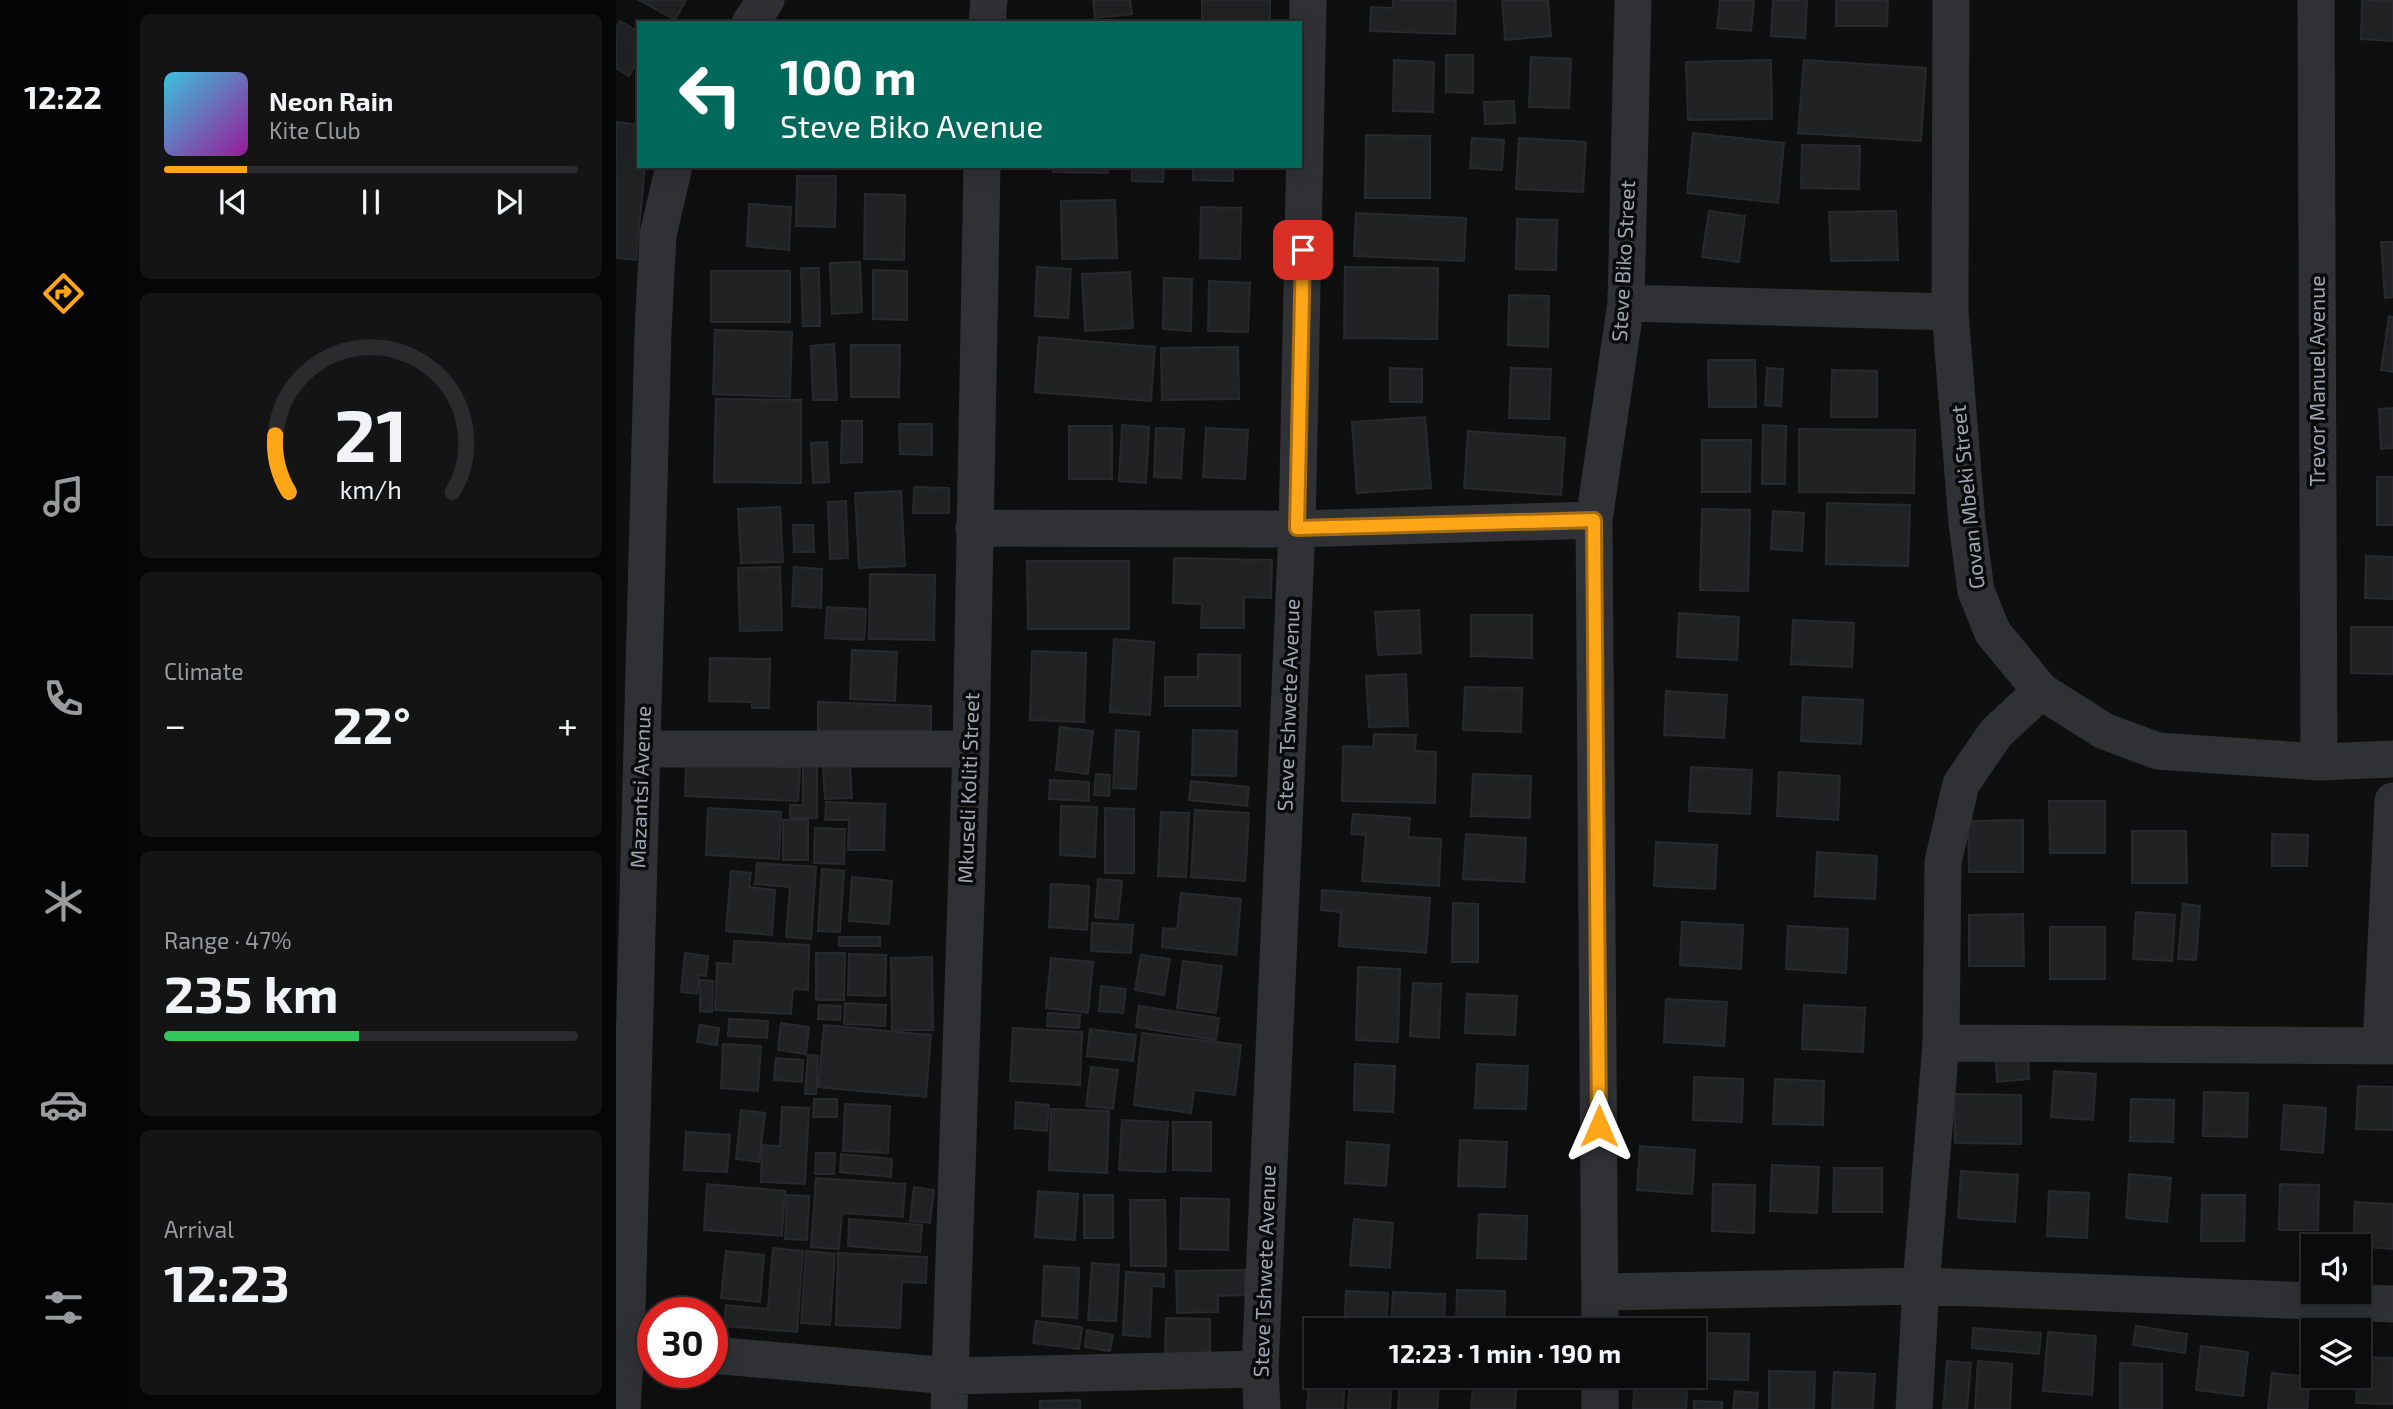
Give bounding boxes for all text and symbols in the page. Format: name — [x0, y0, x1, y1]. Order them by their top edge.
text: 100 m — [780, 46, 917, 105]
icon: left — [665, 49, 756, 140]
text: 12:22 — [24, 77, 102, 115]
text: Neon Rain — [269, 85, 393, 116]
text: Steve Biko Avenue — [780, 106, 1044, 144]
text: Kite Club — [269, 116, 361, 144]
street label: Steve Biko Street — [1606, 180, 1639, 342]
icon: previous — [214, 183, 252, 221]
icon: pause — [352, 183, 390, 221]
icon: next — [490, 183, 528, 221]
pin — [1273, 220, 1333, 280]
icon: arrive — [1284, 231, 1322, 269]
icon: directions — [39, 269, 88, 318]
street label: Trevor Manuel Avenue — [2304, 276, 2329, 486]
text: 21 — [334, 389, 408, 477]
street label: Govan Mbeki Street — [1944, 404, 1989, 590]
icon: music — [39, 472, 88, 521]
text: km/h — [340, 473, 402, 503]
street label: Steve Tshwete Avenue — [1271, 598, 1304, 812]
text: Climate — [164, 657, 244, 685]
icon: phone — [39, 674, 88, 723]
text: 22° — [332, 692, 411, 754]
street label: Mkuseli Koliti Street — [952, 692, 983, 884]
text: − — [164, 701, 186, 747]
text: + — [557, 701, 578, 747]
street label: Mazantsi Avenue — [624, 705, 655, 869]
icon: climate — [39, 877, 88, 926]
text: Range · 47% — [164, 926, 291, 954]
text: 235 km — [164, 961, 339, 1023]
icon: car — [39, 1080, 88, 1129]
position arrow — [1562, 1089, 1636, 1163]
street label: Steve Tshwete Avenue — [1247, 1164, 1280, 1378]
text: Arrival — [164, 1215, 234, 1243]
map controls — [2301, 1234, 2371, 1388]
button: sound — [2301, 1234, 2371, 1304]
text: 12:23 — [164, 1250, 290, 1312]
icon: filters — [39, 1283, 88, 1332]
speed limit sign: 30 — [637, 1297, 728, 1388]
button: layers — [2301, 1318, 2371, 1388]
text: 12:23 · 1 min · 190 m — [1389, 1337, 1621, 1368]

